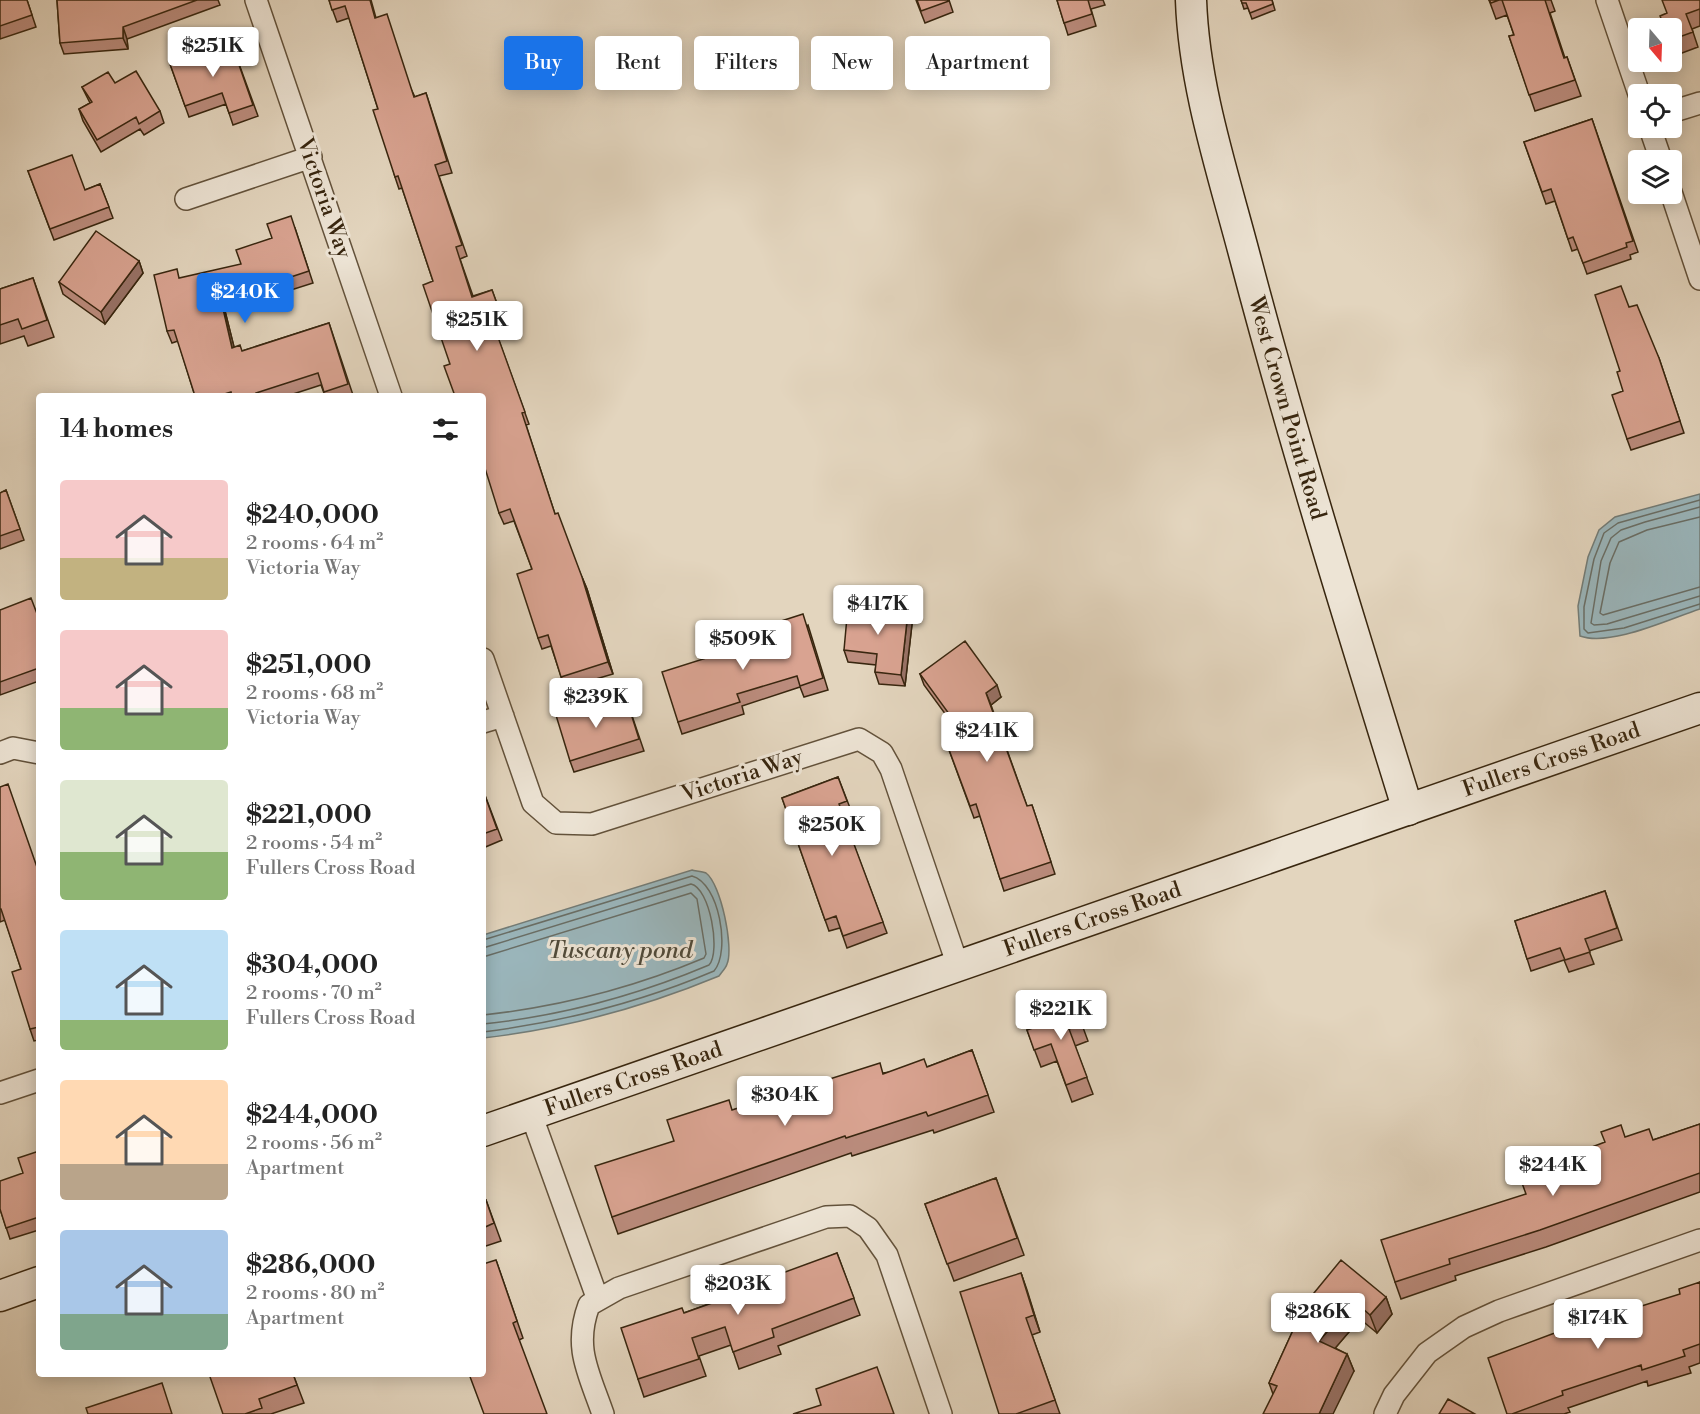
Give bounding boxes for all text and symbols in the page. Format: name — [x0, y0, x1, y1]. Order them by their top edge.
north arrow — [1628, 18, 1682, 72]
map controls — [1628, 18, 1682, 204]
pin: $251K — [171, 27, 255, 78]
text: $251K — [182, 34, 244, 59]
chip: Buy — [504, 36, 583, 90]
chip: Rent — [595, 36, 682, 90]
chip: Filters — [694, 36, 799, 90]
chip: New — [811, 36, 893, 90]
chip: Apartment — [905, 36, 1050, 90]
button: locate — [1628, 84, 1682, 138]
street label: Victoria Way — [290, 133, 357, 262]
button: layers — [1628, 150, 1682, 204]
pin: $240K — [203, 273, 287, 324]
text: $240K — [211, 280, 279, 305]
street label: West Crown Point Road — [1242, 293, 1332, 523]
pin: $251K — [435, 301, 519, 352]
text: $251K — [446, 308, 508, 333]
text: 14 homes — [60, 413, 173, 445]
icon: filters — [429, 413, 462, 446]
text: $240,000 — [246, 499, 379, 531]
icon: home — [108, 504, 180, 576]
text: 2 rooms · 64 m² — [246, 531, 383, 556]
text: Victoria Way — [246, 556, 360, 581]
pin: $417K — [836, 585, 920, 636]
text: $417K — [847, 592, 909, 617]
pin: $509K — [701, 620, 785, 671]
text: $509K — [709, 627, 777, 652]
text: $251,000 — [246, 649, 371, 681]
icon: home — [108, 654, 180, 726]
pin: $239K — [554, 678, 638, 729]
text: 2 rooms · 68 m² — [246, 681, 383, 706]
text: $239K — [563, 685, 629, 710]
text: Victoria Way — [246, 706, 360, 731]
pin: $241K — [945, 712, 1029, 763]
street label: Fullers Cross Road — [1459, 716, 1644, 803]
text: $241K — [955, 719, 1019, 744]
street label: Victoria Way — [677, 744, 806, 809]
text: $221,000 — [246, 799, 372, 831]
icon: home — [108, 804, 180, 876]
pin: $250K — [790, 806, 874, 857]
text: $250K — [798, 813, 866, 838]
text: 2 rooms · 54 m² — [246, 831, 382, 856]
text: Fullers Cross Road — [246, 856, 415, 881]
street label: Fullers Cross Road — [1000, 876, 1185, 963]
water label: Tuscany pond — [547, 936, 694, 966]
text: $304,000 — [246, 949, 378, 981]
icon: home — [108, 954, 180, 1026]
text: 2 rooms · 70 m² — [246, 981, 382, 1006]
pin: $221K — [1019, 990, 1103, 1041]
text: $221K — [1030, 997, 1092, 1022]
text: Fullers Cross Road — [246, 1006, 415, 1031]
street label: Fullers Cross Road — [541, 1035, 726, 1122]
pin: $304K — [743, 1076, 827, 1127]
text: $304K — [751, 1083, 819, 1108]
text: $244,000 — [246, 1099, 378, 1131]
icon: home — [108, 1104, 180, 1176]
text: 2 rooms · 56 m² — [246, 1131, 382, 1156]
pin: $244K — [1511, 1146, 1595, 1197]
text: $244K — [1519, 1153, 1587, 1178]
text: Apartment — [246, 1156, 344, 1181]
text: $286,000 — [246, 1249, 375, 1281]
icon: home — [108, 1254, 180, 1326]
pin: $203K — [696, 1265, 780, 1316]
text: $203K — [704, 1272, 772, 1297]
text: 2 rooms · 80 m² — [246, 1281, 384, 1306]
pin: $286K — [1276, 1293, 1360, 1344]
pin: $174K — [1556, 1299, 1640, 1350]
text: $286K — [1285, 1300, 1351, 1325]
text: Apartment — [246, 1306, 344, 1331]
text: $174K — [1568, 1306, 1628, 1331]

